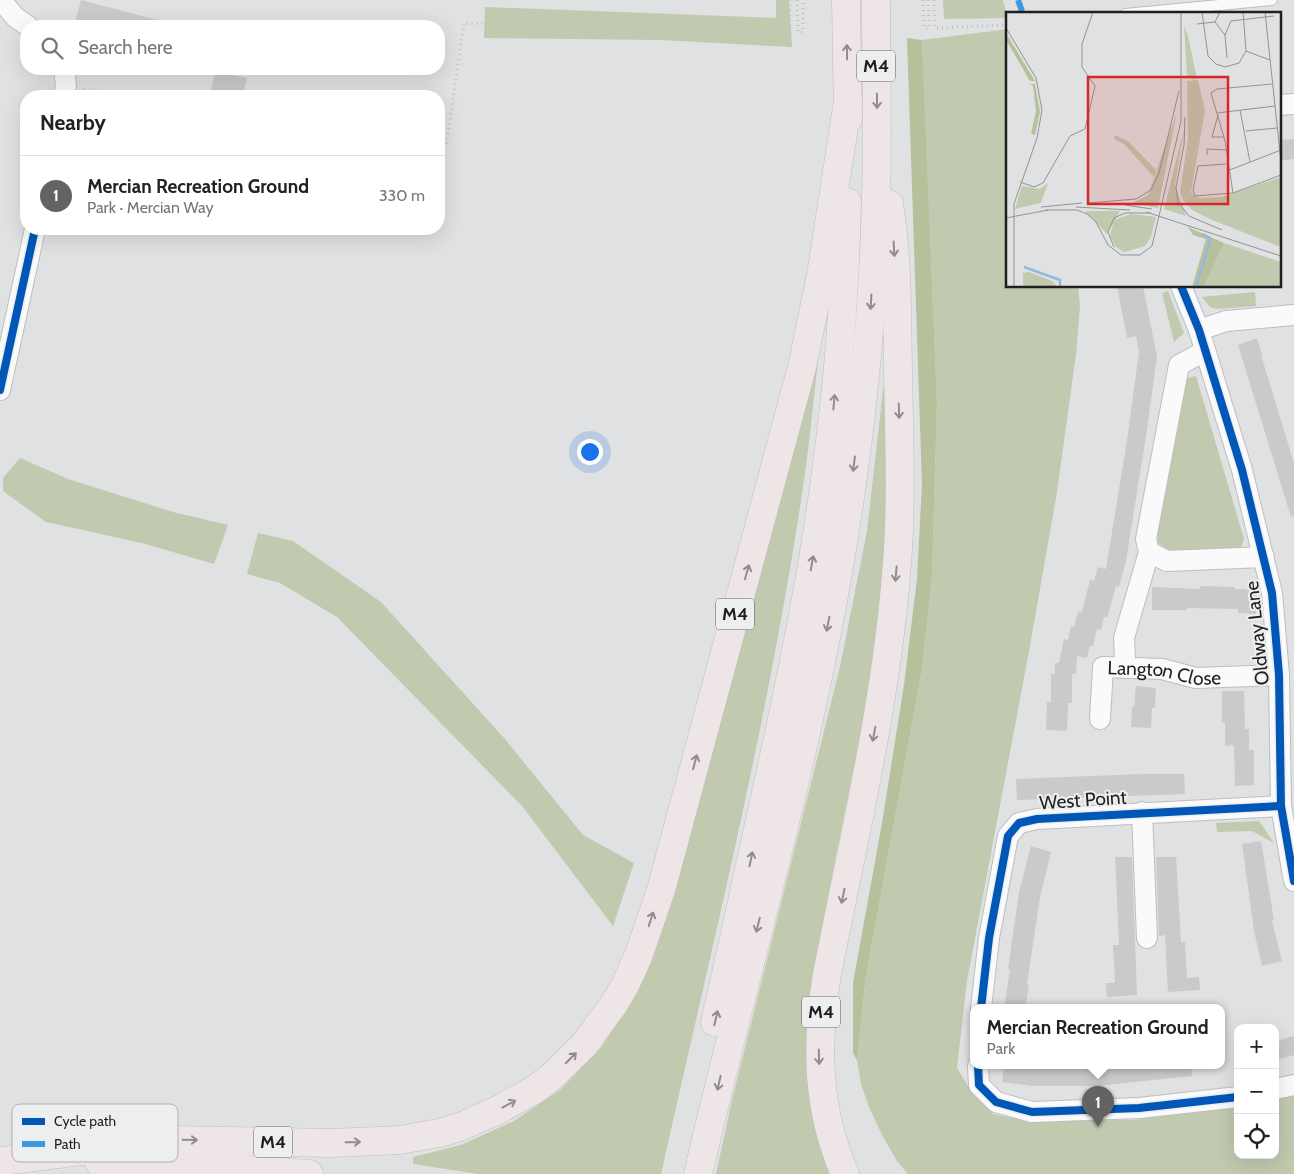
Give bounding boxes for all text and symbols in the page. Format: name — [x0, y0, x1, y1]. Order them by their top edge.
inset map — [1006, 12, 1282, 288]
search box — [20, 20, 445, 75]
icon: search — [38, 34, 66, 62]
text: Search here — [78, 36, 172, 59]
one-way arrow — [842, 44, 852, 60]
road number: M4 — [857, 50, 895, 82]
one-way arrow — [872, 92, 882, 109]
text: Nearby — [40, 110, 106, 135]
text: Mercian Recreation Ground — [87, 175, 309, 198]
text: 1 — [53, 186, 59, 205]
text: 330 m — [379, 186, 425, 205]
text: Park · Mercian Way — [87, 198, 214, 217]
one-way arrow — [889, 241, 898, 257]
one-way arrow — [866, 294, 875, 310]
one-way arrow — [829, 395, 839, 411]
one-way arrow — [894, 402, 904, 419]
your location — [577, 439, 603, 465]
one-way arrow — [849, 456, 859, 472]
one-way arrow — [807, 556, 817, 572]
one-way arrow — [742, 564, 752, 580]
one-way arrow — [891, 565, 901, 581]
street label: Oldway Lane — [1240, 579, 1274, 686]
road number: M4 — [716, 598, 754, 630]
one-way arrow — [823, 616, 833, 632]
street label: Langton Close — [1107, 656, 1222, 690]
one-way arrow — [868, 726, 878, 742]
one-way arrow — [691, 755, 701, 771]
street label: West Point — [1039, 785, 1128, 815]
one-way arrow — [747, 852, 756, 868]
one-way arrow — [837, 888, 847, 904]
one-way arrow — [647, 911, 657, 927]
one-way arrow — [753, 917, 763, 933]
road number: M4 — [802, 996, 840, 1028]
popup — [970, 1004, 1225, 1069]
one-way arrow — [712, 1011, 721, 1027]
text: Mercian Recreation Ground — [987, 1016, 1208, 1039]
map controls — [1234, 1024, 1279, 1159]
button: + — [1234, 1024, 1279, 1069]
text: Park — [987, 1039, 1015, 1058]
one-way arrow — [815, 1048, 824, 1064]
one-way arrow — [565, 1052, 577, 1064]
button: − — [1234, 1069, 1279, 1114]
one-way arrow — [714, 1074, 723, 1090]
pin: 1 — [1082, 1086, 1114, 1127]
one-way arrow — [501, 1099, 516, 1108]
legend — [12, 1104, 178, 1162]
text: Cycle path — [54, 1112, 116, 1130]
button: locate — [1234, 1114, 1279, 1159]
road number: M4 — [254, 1126, 292, 1158]
text: Path — [54, 1135, 81, 1153]
one-way arrow — [182, 1135, 198, 1145]
one-way arrow — [345, 1138, 361, 1147]

